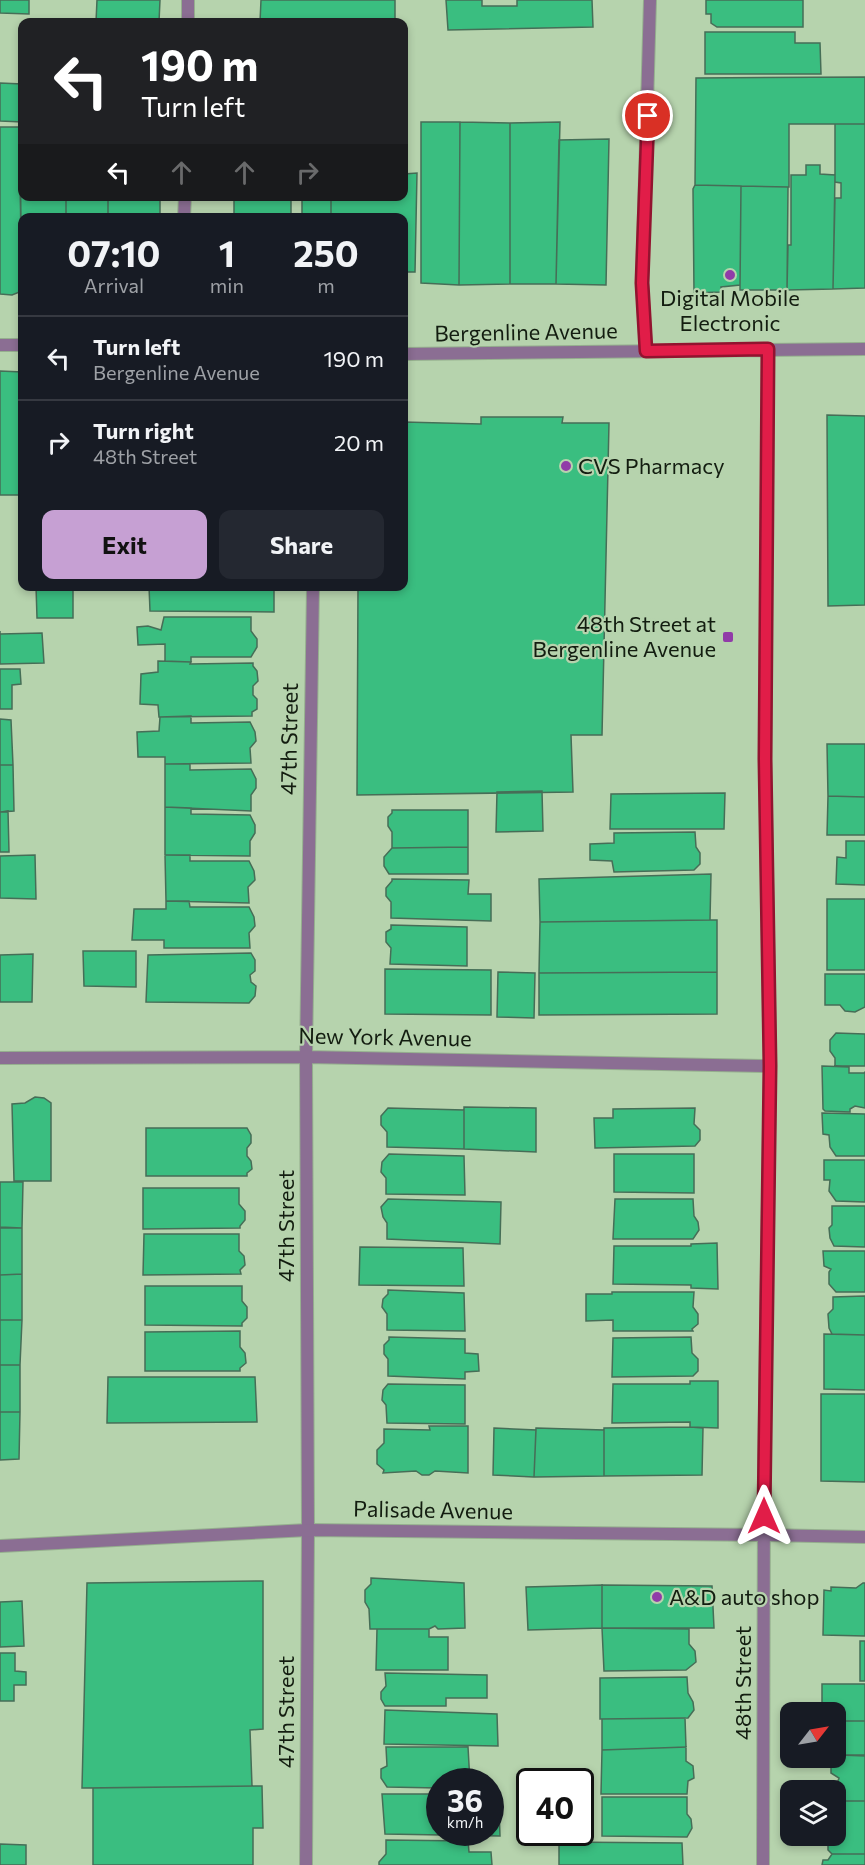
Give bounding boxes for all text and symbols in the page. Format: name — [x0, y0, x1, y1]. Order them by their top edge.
text: 190 m — [141, 38, 259, 90]
icon: left — [42, 42, 120, 120]
text: Turn left — [141, 90, 245, 123]
pin — [622, 90, 673, 141]
icon: arrive — [631, 99, 664, 132]
icon: left — [102, 156, 135, 189]
icon: ahead — [165, 156, 198, 189]
icon: ahead — [228, 156, 261, 189]
icon: right — [291, 156, 324, 189]
text: 07:10 — [67, 230, 160, 274]
text: 1 — [219, 230, 235, 274]
text: 250 — [293, 230, 359, 274]
marker: Digital Mobile Electronic — [723, 268, 737, 282]
text: Arrival — [84, 273, 144, 297]
text: min — [210, 273, 244, 297]
text: m — [317, 273, 335, 297]
place label: Digital Mobile Electronic — [660, 284, 800, 336]
street label: Bergenline Avenue — [434, 316, 618, 347]
text: Turn left — [93, 333, 180, 360]
icon: left — [42, 342, 75, 375]
text: 190 m — [323, 345, 384, 372]
text: Bergenline Avenue — [93, 360, 260, 384]
text: Turn right — [93, 417, 194, 444]
icon: right — [42, 426, 75, 459]
text: 20 m — [334, 429, 384, 456]
text: 48th Street — [93, 444, 197, 468]
place label: CVS Pharmacy — [578, 452, 725, 479]
marker: CVS Pharmacy — [559, 459, 573, 473]
button: Exit — [42, 510, 207, 579]
button: Share — [219, 510, 384, 579]
place label: 48th Street at Bergenline Avenue — [532, 610, 716, 662]
marker: 48th Street at Bergenline Avenue — [721, 630, 735, 644]
street label: 47th Street — [274, 683, 303, 795]
street label: New York Avenue — [298, 1021, 472, 1052]
street label: 47th Street — [272, 1170, 299, 1282]
position arrow — [732, 1484, 796, 1548]
street label: Palisade Avenue — [353, 1495, 513, 1524]
place label: A&D auto shop — [669, 1583, 819, 1610]
marker: A&D auto shop — [650, 1590, 664, 1604]
street label: 48th Street — [729, 1626, 756, 1740]
street label: 47th Street — [272, 1656, 299, 1768]
north arrow — [780, 1702, 846, 1768]
map controls — [780, 1702, 846, 1846]
speed limit sign: 40 — [516, 1768, 594, 1846]
button: layers — [780, 1780, 846, 1846]
text: 36 — [447, 1781, 483, 1818]
text: km/h — [447, 1813, 483, 1831]

